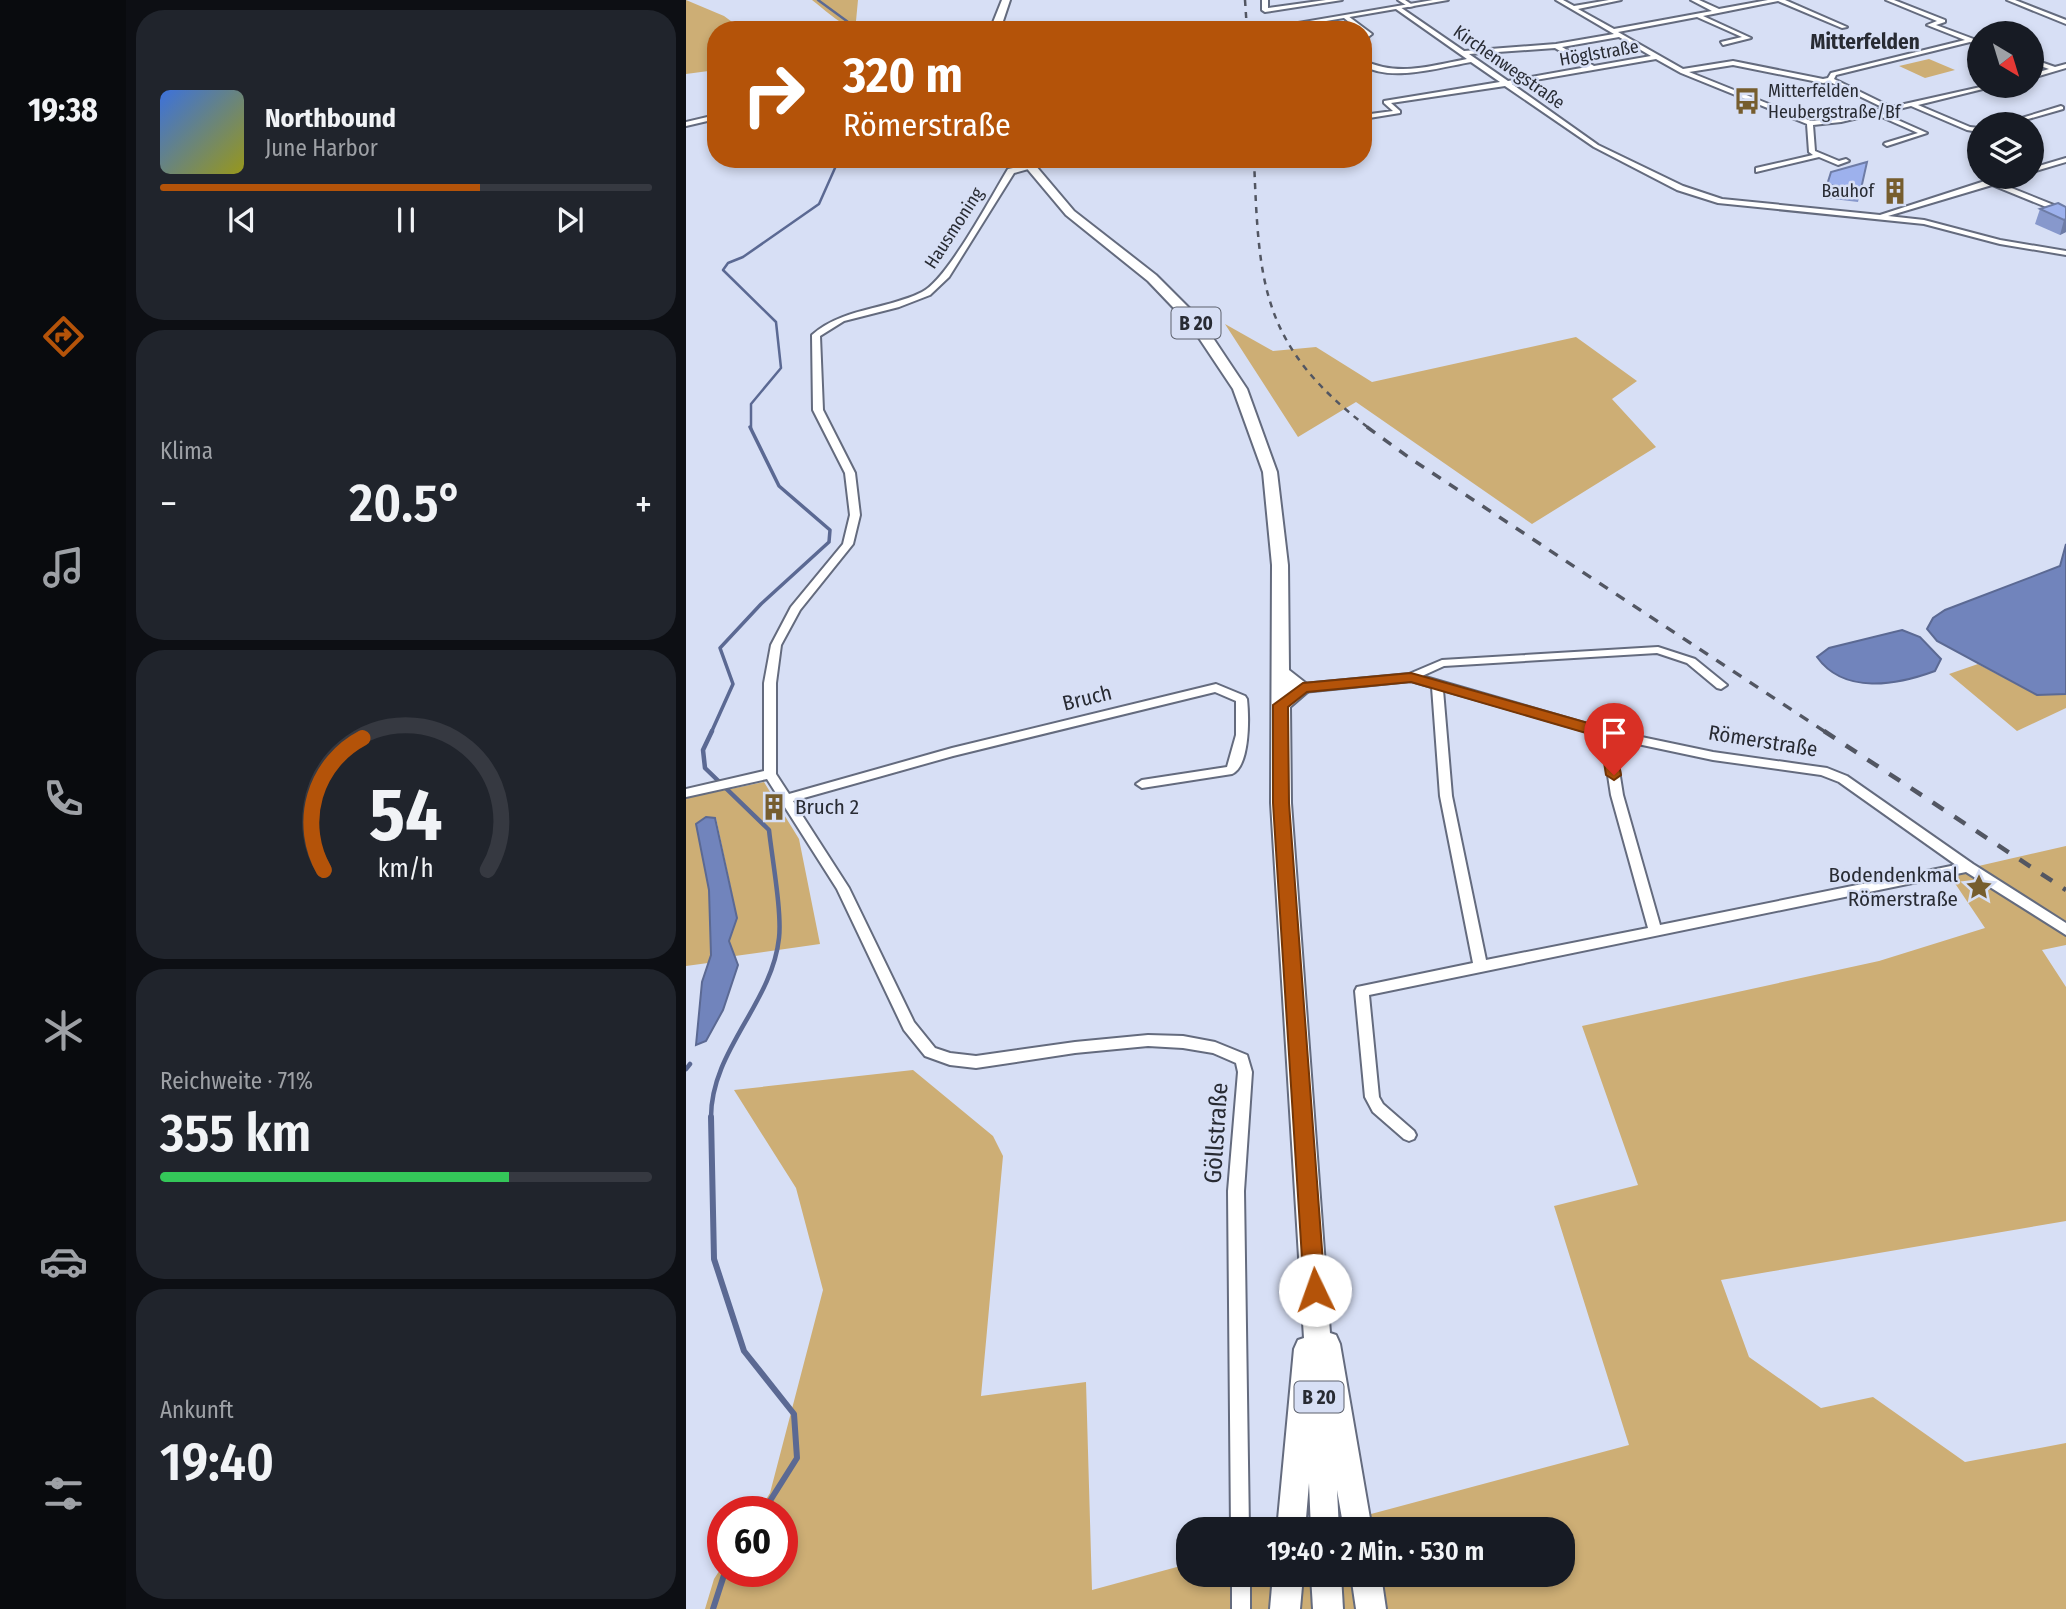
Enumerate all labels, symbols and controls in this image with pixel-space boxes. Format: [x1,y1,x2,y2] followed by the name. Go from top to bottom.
[1449,20,1569,114] street label: Kirchenwegstraße
[1967,21,2044,98] north arrow
[1967,21,2044,189] map controls
[1810,29,1920,55] district label: Mitterfelden
[1558,35,1641,71] street label: Höglstraße
[843,46,963,105] text: 320 m
[728,49,819,140] icon: right
[1768,80,1902,123] place label: Mitterfelden Heubergstraße/Bf
[1732,86,1762,116] bus stop icon: Mitterfelden Heubergstraße/Bf
[28,91,98,129] text: 19:38
[265,103,396,134] text: Northbound
[843,106,1011,144] text: Römerstraße
[1967,112,2044,189] button: layers
[265,134,378,162] text: June Harbor
[1880,176,1910,206] building icon: Bauhof
[1821,180,1875,202] place label: Bauhof
[920,183,989,273] street label: Hausmoning
[223,201,261,239] icon: previous
[387,201,425,239] icon: pause
[551,201,589,239] icon: next
[1172,308,1220,338] road number: B 20
[39,312,88,361] icon: directions
[160,437,213,465] text: Klima
[349,472,463,535] text: 20.5°
[160,481,177,527] text: −
[635,481,652,527] text: +
[39,543,88,592] icon: music
[1060,679,1114,717] street label: Bruch
[1584,703,1644,775] pin
[1595,714,1633,752] icon: arrive
[1707,720,1819,762] street label: Römerstraße
[369,773,443,860] text: 54
[39,774,88,823] icon: phone
[759,792,789,822] building icon: Bruch 2
[795,794,859,820] place label: Bruch 2
[378,854,434,884] text: km/h
[1829,862,1958,912] place label: Bodendenkmal Römerstraße
[1964,872,1994,902] place icon: Bodendenkmal Römerstraße
[39,1006,88,1055] icon: climate
[160,1067,313,1095] text: Reichweite · 71%
[1199,1082,1233,1184] street label: Göllstraße
[160,1102,311,1165] text: 355 km
[39,1237,88,1286] icon: car
[1278,1253,1352,1327] position arrow
[1294,1382,1344,1413] road number: B 20
[160,1396,234,1424] text: Ankunft
[160,1431,274,1494] text: 19:40
[39,1469,88,1518] icon: filters
[707,1496,798,1587] speed limit sign: 60
[1267,1536,1484,1567] text: 19:40 · 2 Min. · 530 m

